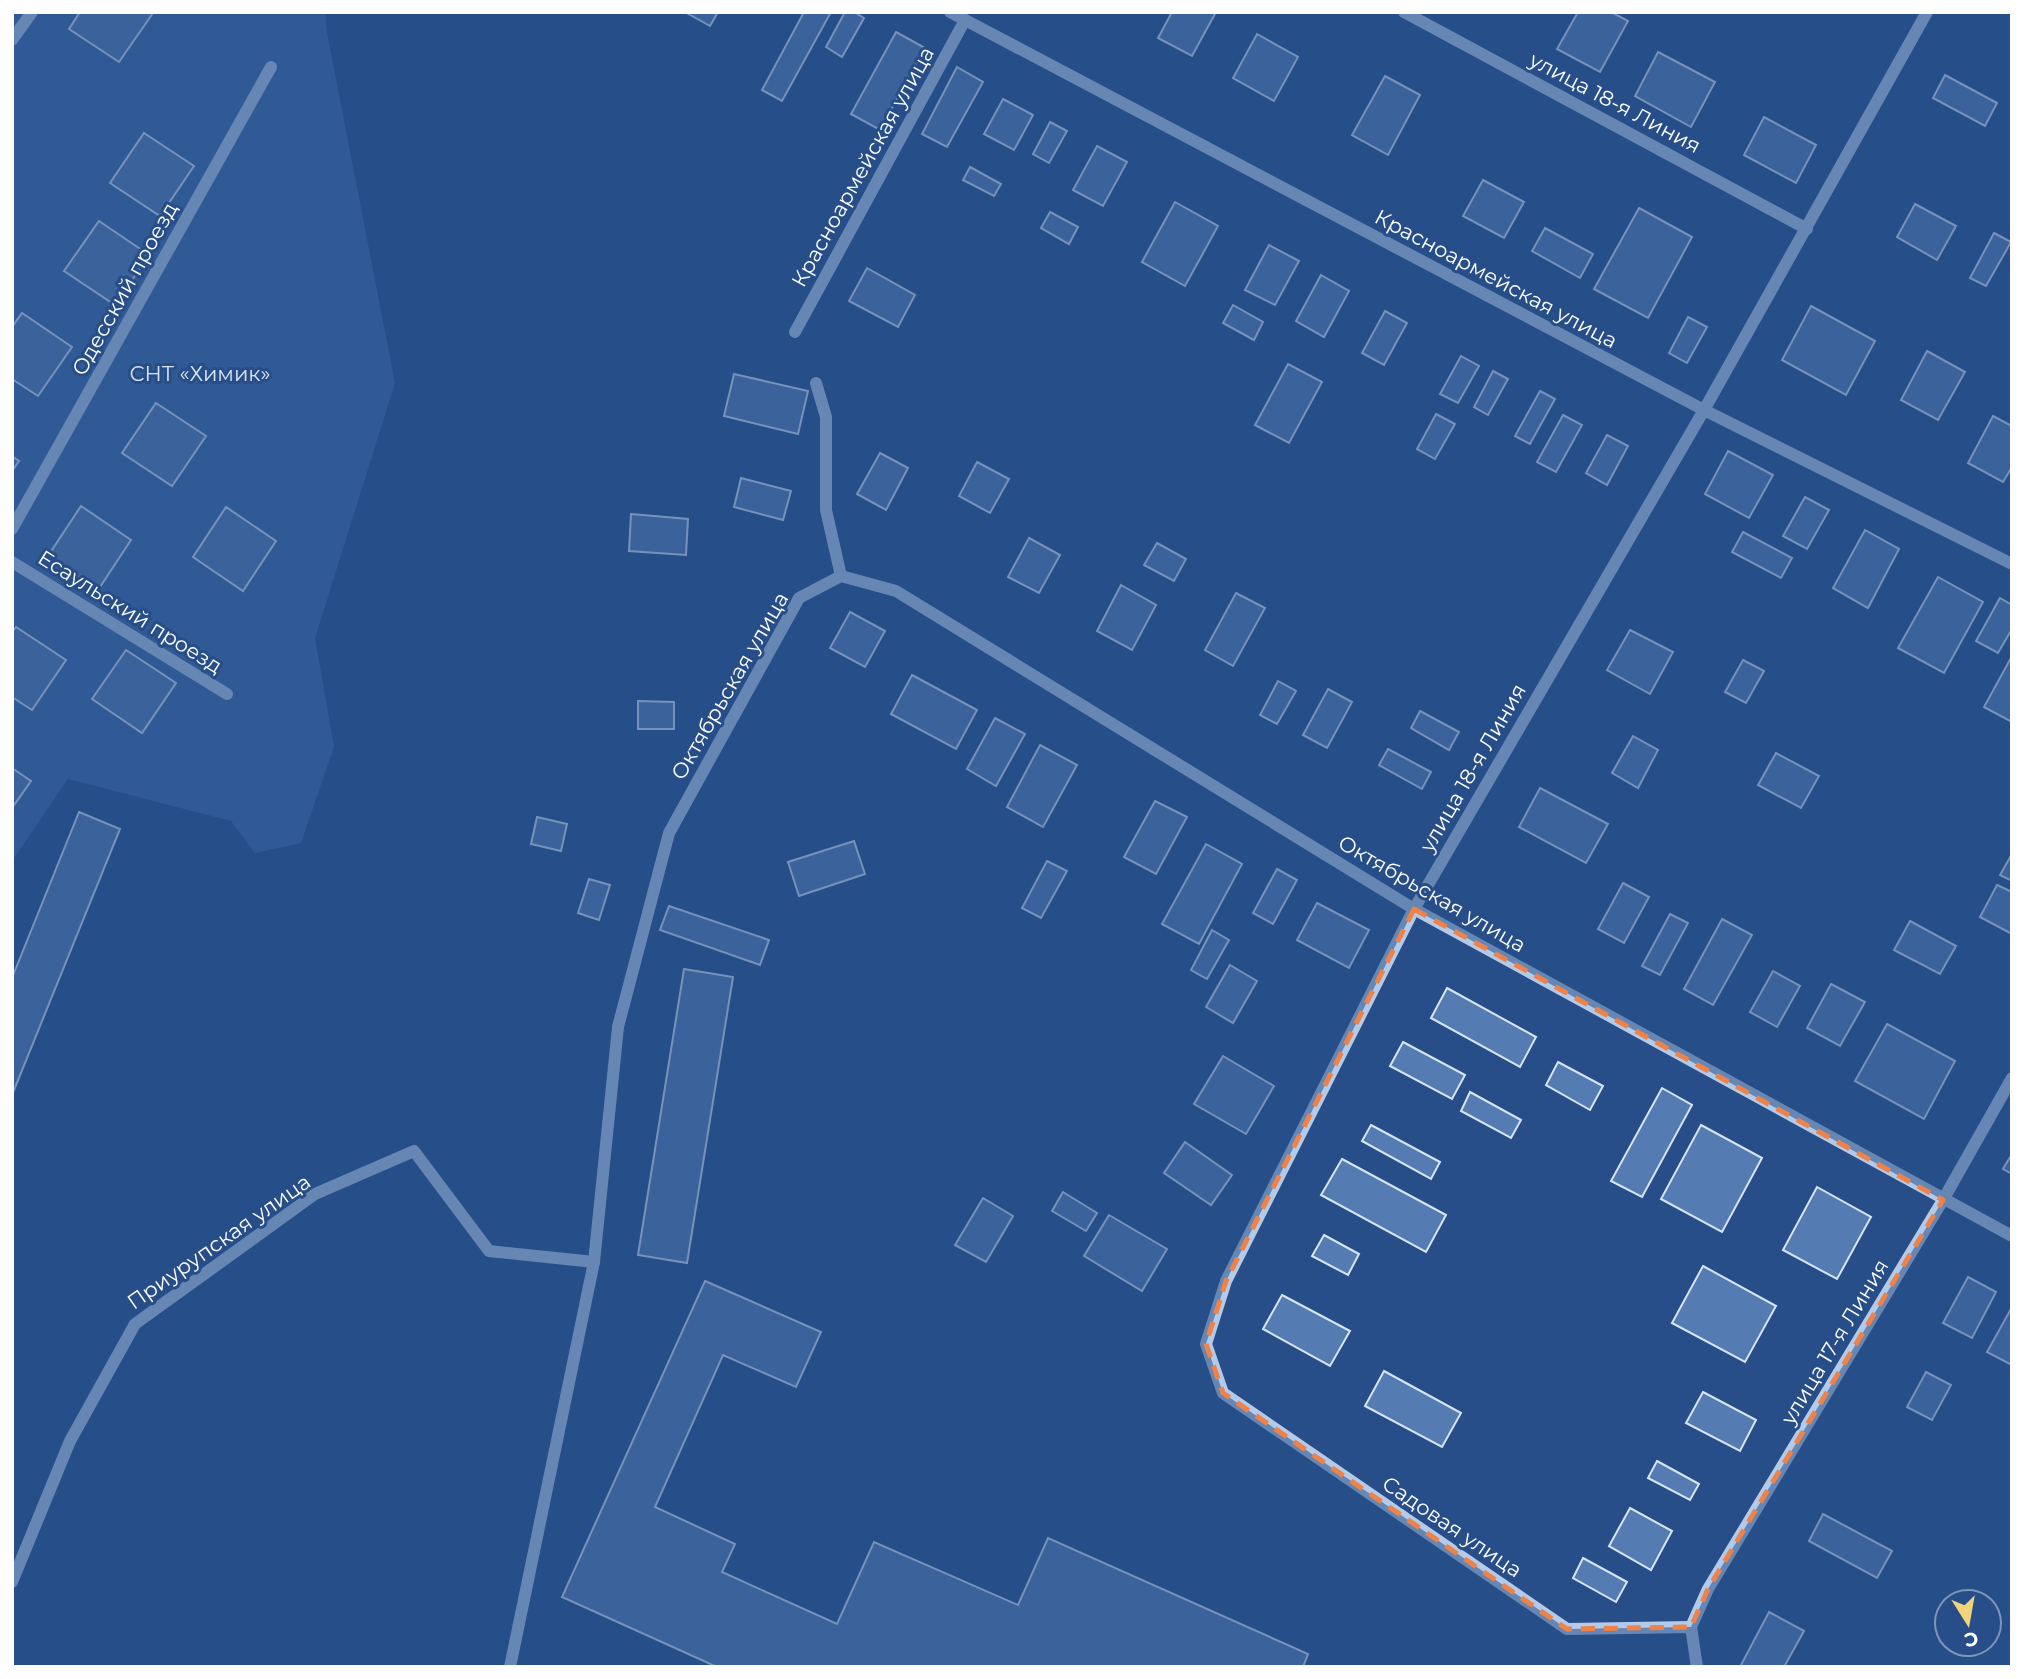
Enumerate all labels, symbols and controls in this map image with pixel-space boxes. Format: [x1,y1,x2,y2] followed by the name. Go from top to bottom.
[786,42,939,291] street label: Красноармейская улица
[1525,46,1705,158] street label: улица 18-я Линия
[67,198,183,380] street label: Одесский проезд
[1371,204,1622,353] street label: Красноармейская улица
[129,361,271,386] park label: СНТ «Химик»
[34,545,227,678] street label: Есаульский проезд
[666,588,793,784] street label: Октябрьская улица
[1414,679,1531,857] street label: улица 18-я Линия
[1334,830,1530,957] street label: Октябрьская улица
[122,1169,315,1314] street label: Приурупская улица
[1775,1255,1894,1430] street label: улица 17-я Линия
[1378,1471,1527,1583] street label: Садовая улица
[1933,1588,2003,1658] north arrow
[1962,1627,1980,1652] text: С

